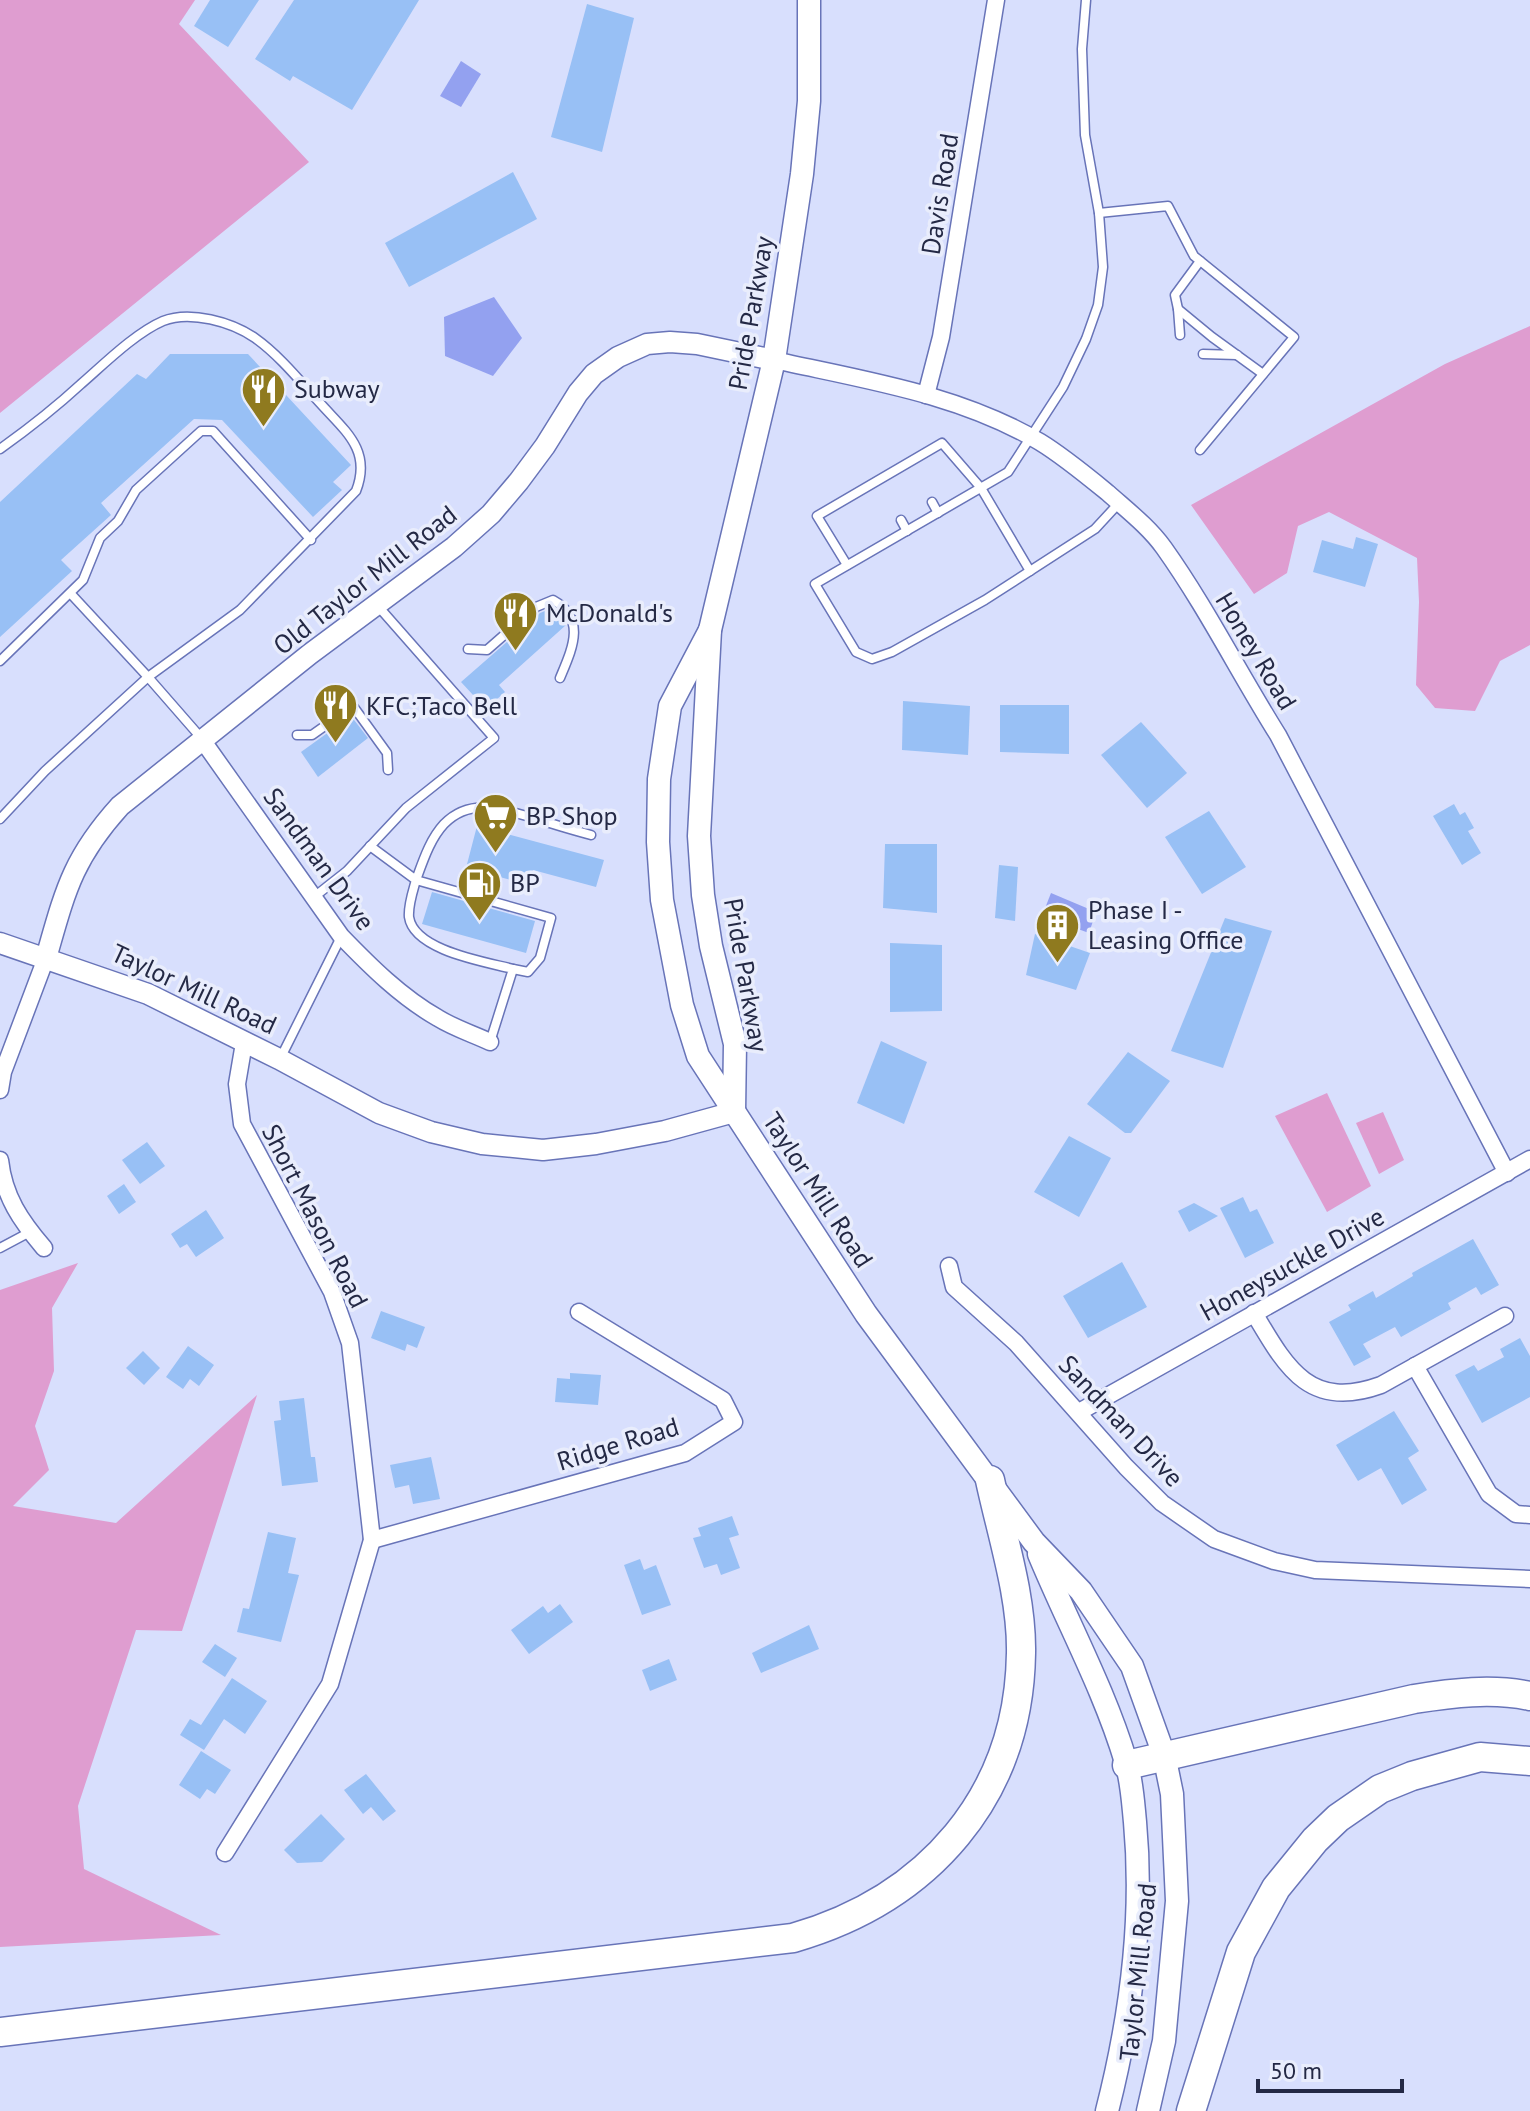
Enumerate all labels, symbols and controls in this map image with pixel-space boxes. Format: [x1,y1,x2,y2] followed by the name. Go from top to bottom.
[914,131,965,257] street label: Davis Road
[721,233,780,392] street label: Pride Parkway
[239,365,287,428] restaurant icon: Subway
[294,372,380,405] place label: Subway
[266,498,463,662] street label: Old Taylor Mill Road
[1208,586,1304,716] street label: Honey Road
[491,589,539,652] restaurant icon: McDonald's
[546,596,673,629] place label: McDonald's
[311,682,359,745] restaurant icon: KFC;Taco Bell
[366,689,517,722] place label: KFC;Taco Bell
[257,781,382,937] street label: Sandman Drive
[471,792,519,855] supermarket icon: BP Shop
[526,799,618,832] place label: BP Shop
[455,859,503,922] fuel station icon: BP
[510,866,540,899] place label: BP
[1088,893,1244,956] place label: Phase I - Leasing Office
[717,895,776,1054] street label: Pride Parkway
[1033,901,1081,964] building icon: Phase I - Leasing Office
[106,936,282,1041] street label: Taylor Mill Road
[756,1106,881,1274] street label: Taylor Mill Road
[255,1118,376,1313] street label: Short Mason Road
[1194,1199,1390,1328] street label: Honeysuckle Drive
[1052,1348,1191,1493] street label: Sandman Drive
[553,1409,683,1478] street label: Ridge Road
[1112,1881,1163,2063] street label: Taylor Mill Road
[1258,2043,1402,2093] scale bar
[1270,2055,1322,2086] text: 50 m

